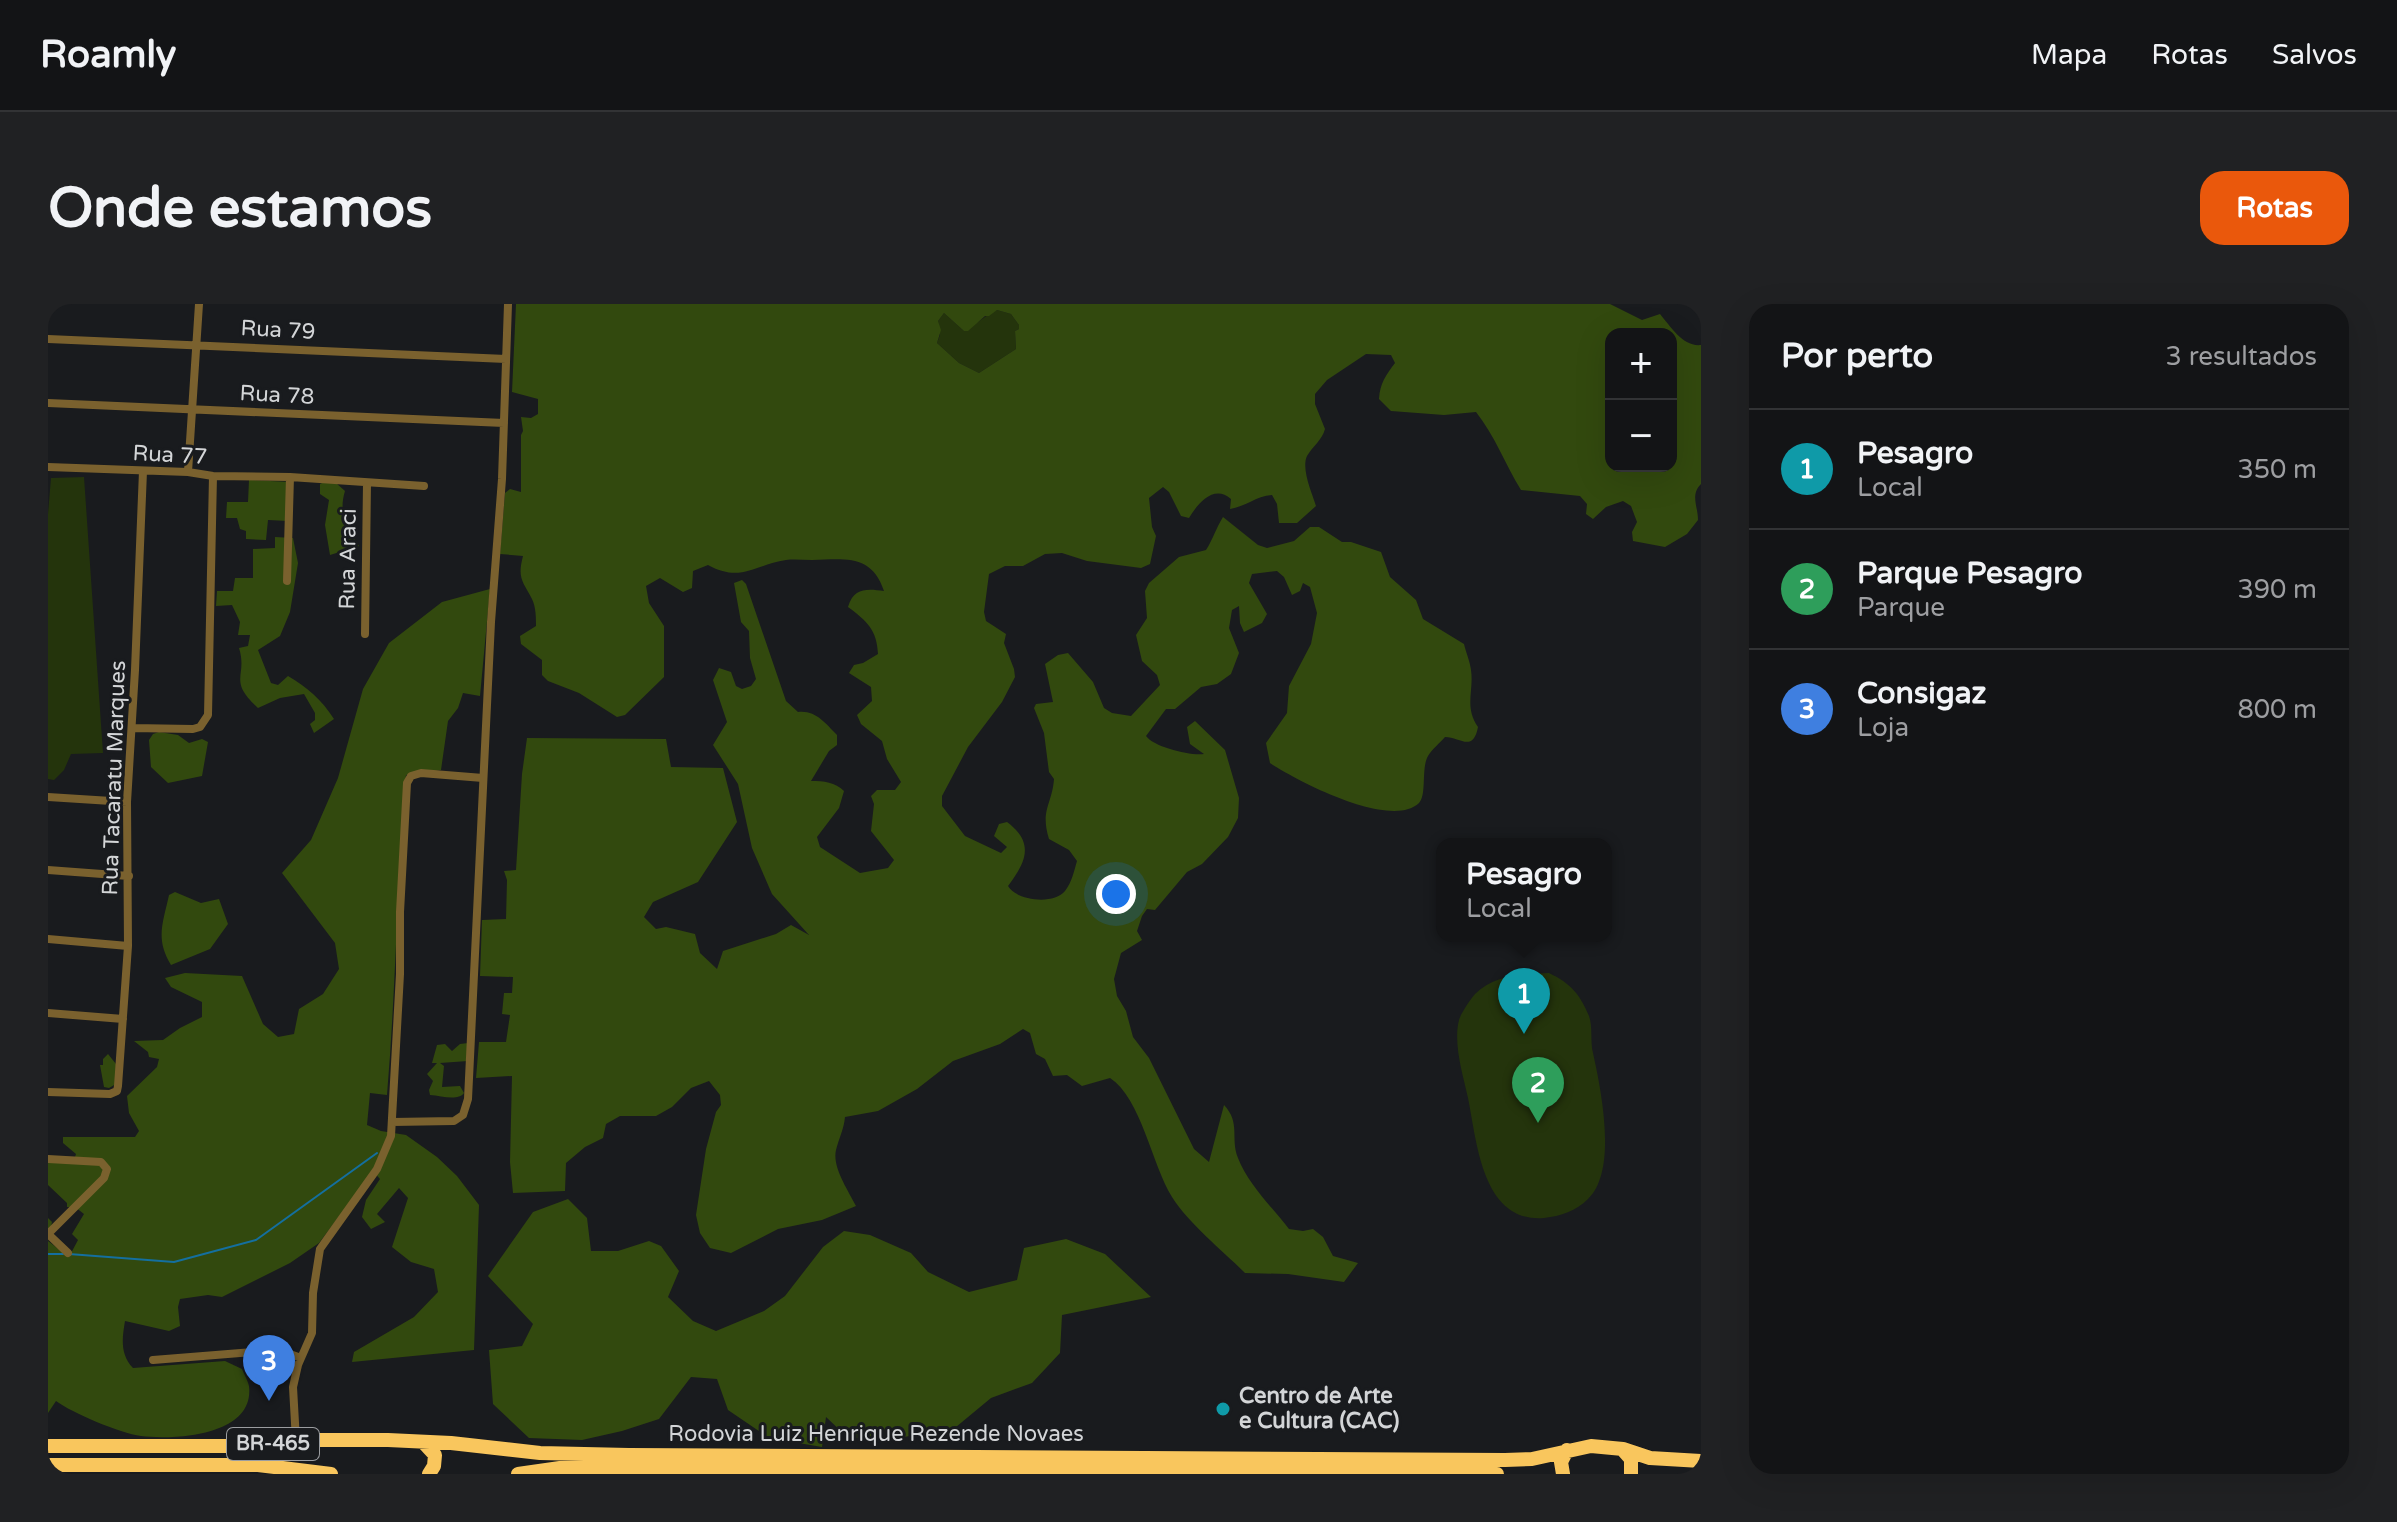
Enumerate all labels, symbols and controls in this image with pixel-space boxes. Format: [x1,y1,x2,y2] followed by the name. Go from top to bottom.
[40,32,176,78] text: Roamly
[2031,38,2107,72] text: Mapa
[2151,38,2228,72] text: Rotas
[2272,38,2357,72] text: Salvos
[2200,171,2349,245] button: Rotas
[48,175,432,242] text: Onde estamos
[240,315,316,345] street label: Rua 79
[1605,328,1677,472] map controls
[1605,328,1677,400] button: +
[1781,336,1933,377] text: Por perto
[2166,341,2317,372] text: 3 resultados
[239,380,315,410] street label: Rua 78
[1605,400,1677,472] button: −
[1857,435,1973,472] text: Pesagro
[132,440,208,470] street label: Rua 77
[1799,454,1815,485] text: 1
[2237,454,2317,485] text: 350 m
[1857,472,1923,503] text: Local
[334,508,362,610] street label: Rua Araci
[1857,555,2082,592] text: Parque Pesagro
[1799,574,1815,605] text: 2
[2237,574,2317,605] text: 390 m
[1857,592,1945,623] text: Parque
[97,660,131,896] street label: Rua Tacaratu Marques
[1857,675,1986,712] text: Consigaz
[1799,694,1815,725] text: 3
[2237,694,2317,725] text: 800 m
[1857,712,1909,743] text: Loja
[1436,838,1612,942] popup
[1466,856,1582,893] text: Pesagro
[1096,874,1136,914] your location
[1466,893,1532,924] text: Local
[1498,968,1550,1034] pin: 1
[1512,1057,1564,1123] pin: 2
[243,1335,295,1401] pin: 3
[1239,1383,1399,1434] place label: Centro de Arte e Cultura (CAC)
[1214,1400,1232,1418] marker: Centro de Arte e Cultura (CAC)
[668,1421,1084,1447] street label: Rodovia Luiz Henrique Rezende Novaes
[227,1428,319,1460] road number: BR-465

